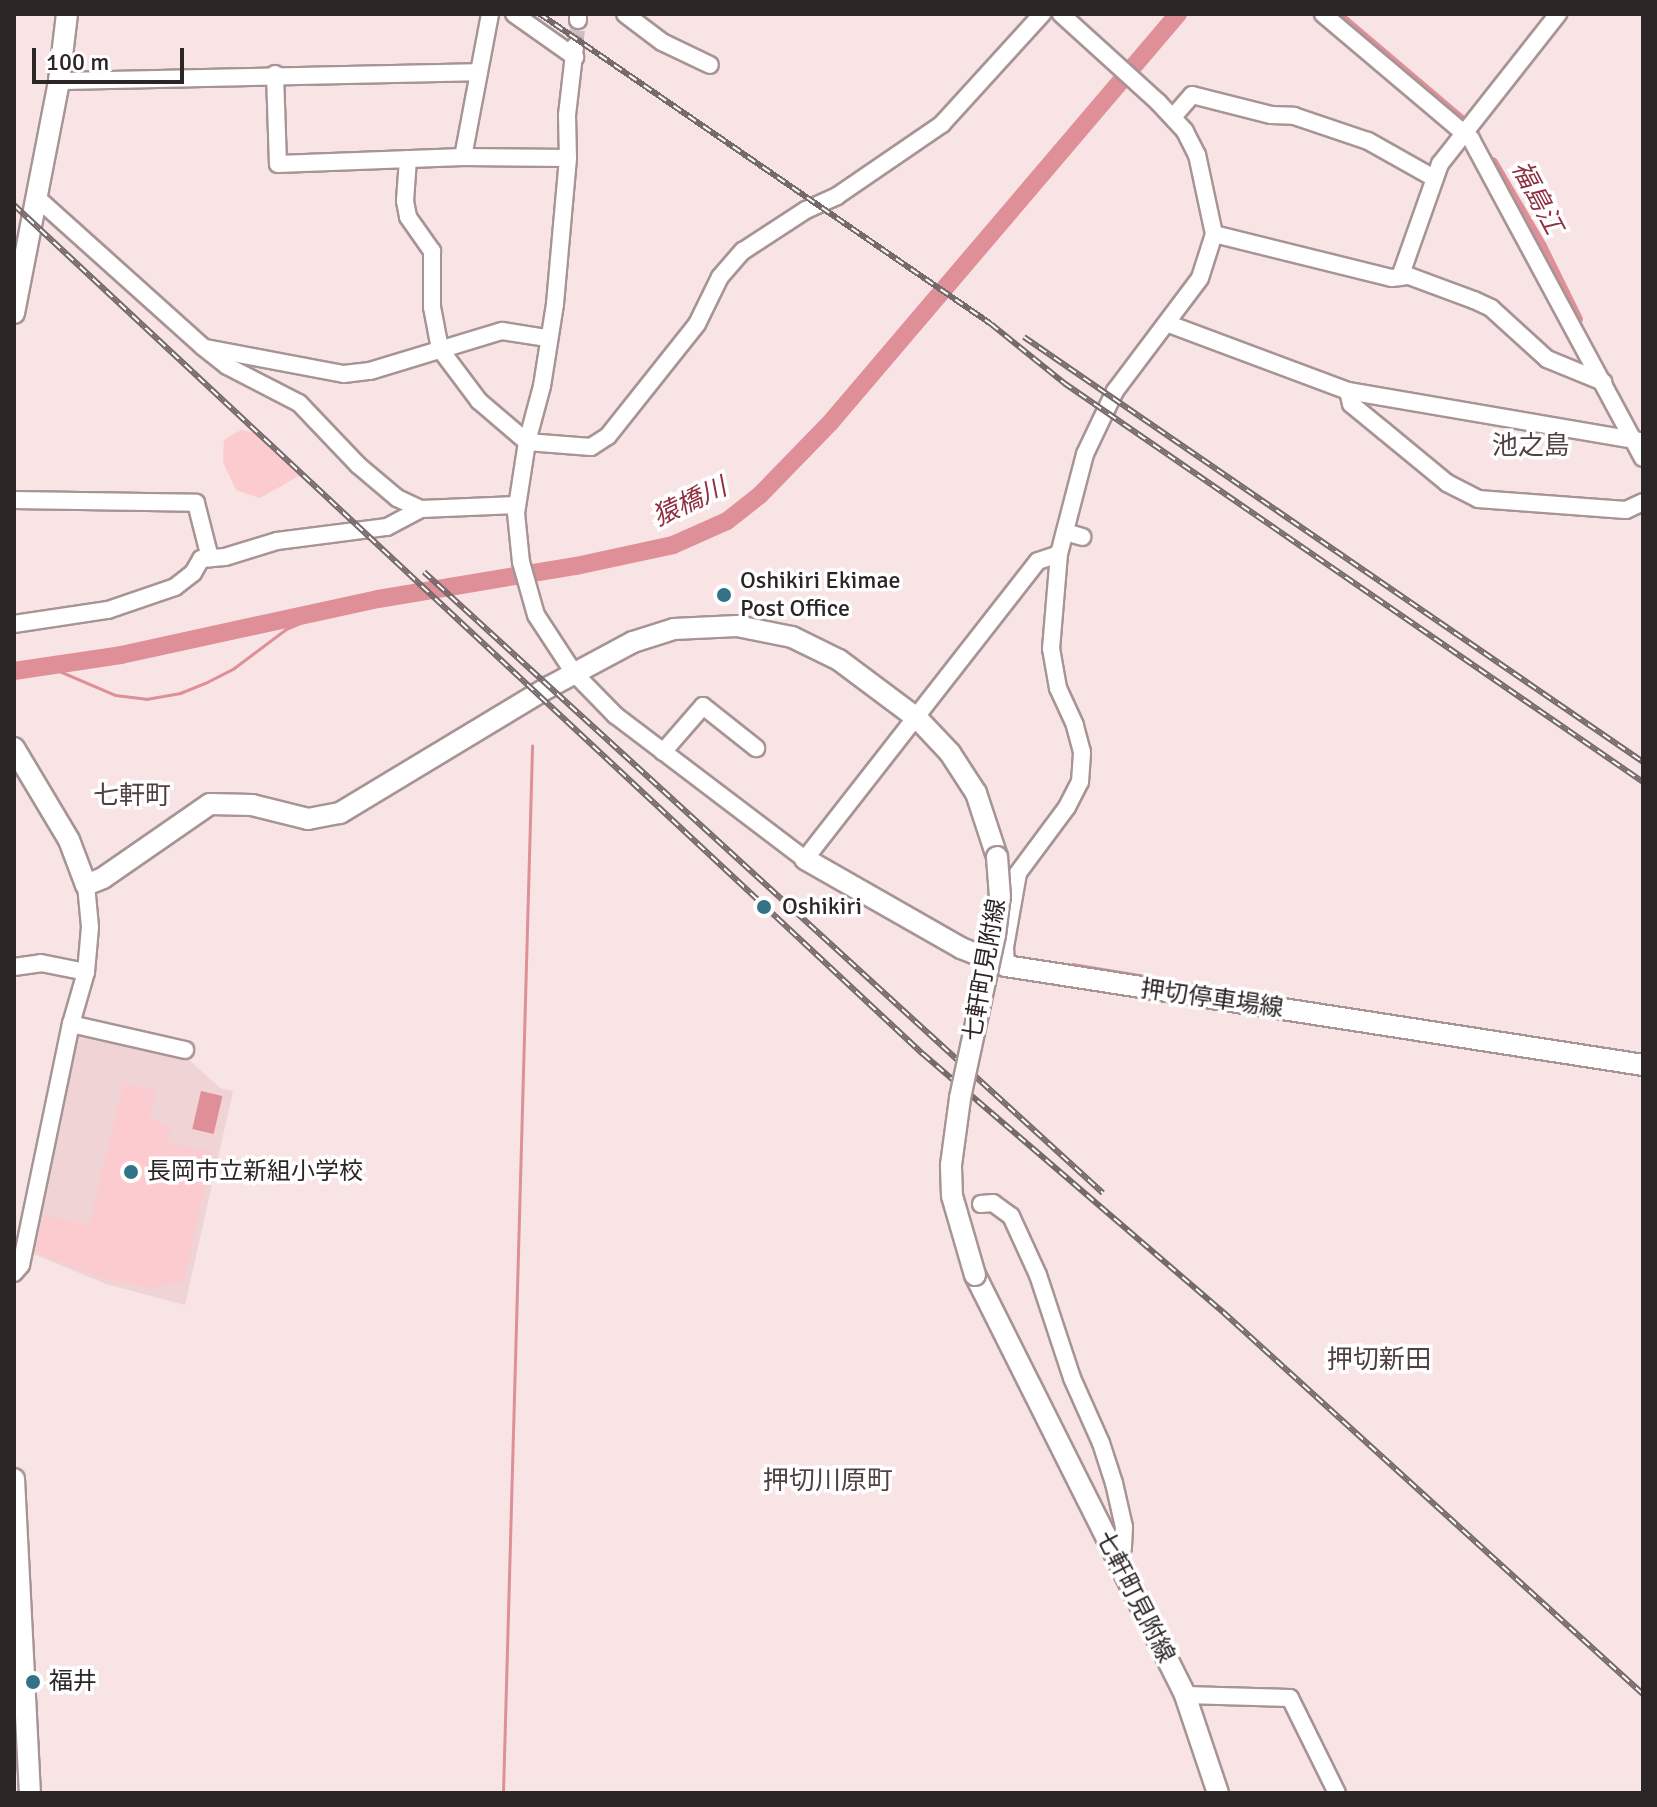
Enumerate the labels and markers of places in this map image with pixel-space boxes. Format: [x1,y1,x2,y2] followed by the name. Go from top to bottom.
[740,567,900,623] place label: Oshikiri Ekimae Post Office
[715,586,733,604] marker: Oshikiri Ekimae Post Office
[782,893,862,921] place label: Oshikiri
[753,896,775,918] marker: Oshikiri
[147,1158,363,1186] place label: 長岡市立新組小学校
[122,1163,140,1181] marker: 長岡市立新組小学校
[49,1668,97,1696] place label: 福井
[24,1673,42,1691] marker: 福井

